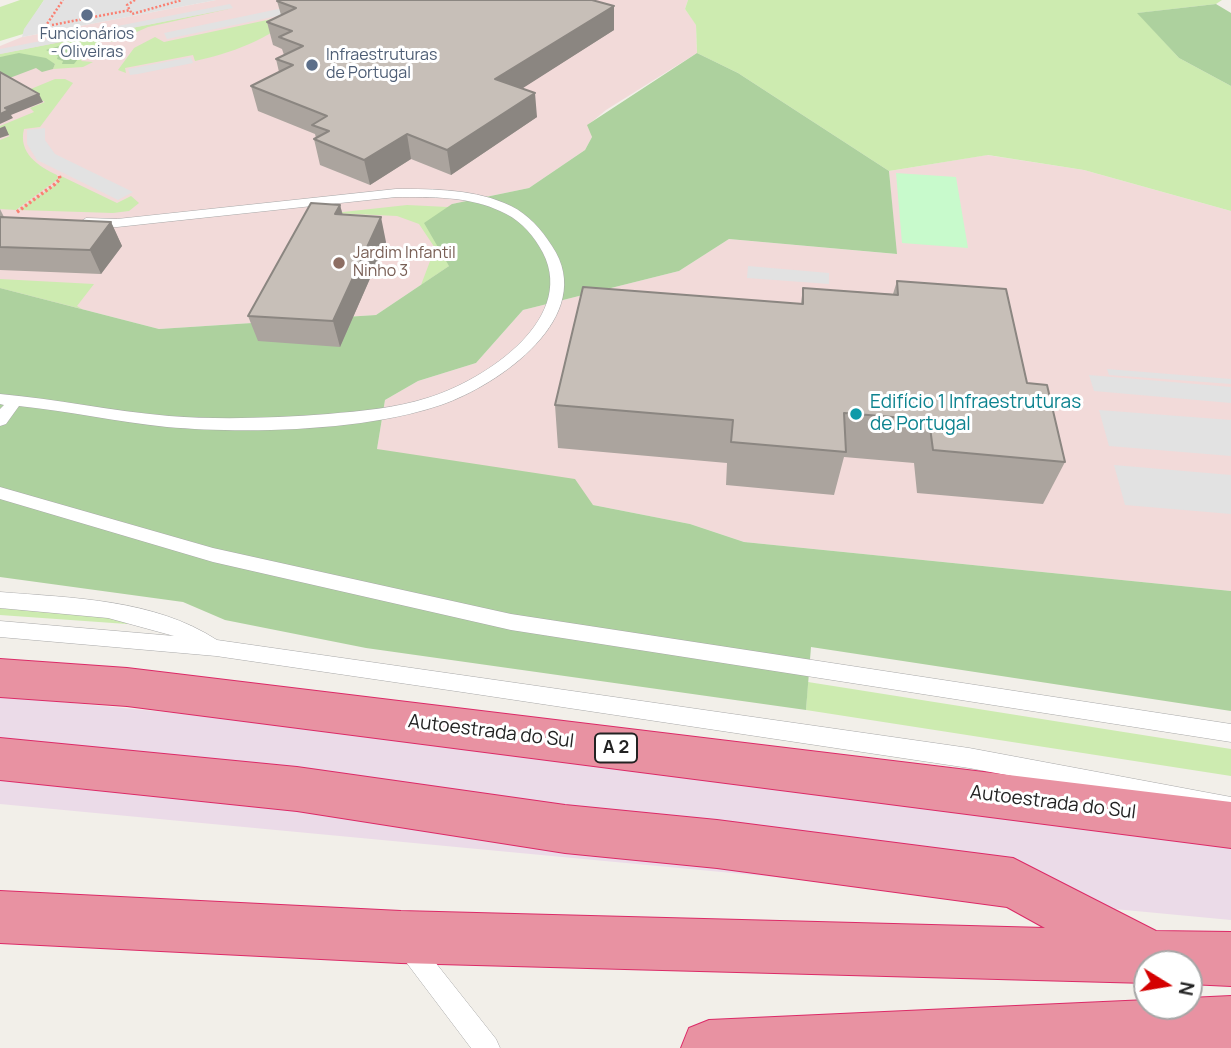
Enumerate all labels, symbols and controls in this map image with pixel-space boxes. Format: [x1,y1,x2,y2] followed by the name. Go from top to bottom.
[79,7,95,23] marker: Funcionários - Oliveiras
[40,25,134,63] place label: Funcionários - Oliveiras
[326,46,437,84] place label: Infraestruturas de Portugal
[304,57,320,73] marker: Infraestruturas de Portugal
[353,244,456,282] place label: Jardim Infantil Ninho 3
[331,255,347,271] marker: Jardim Infantil Ninho 3
[870,392,1081,436] place label: Edifício 1 Infraestruturas de Portugal
[848,406,864,422] marker: Edifício 1 Infraestruturas de Portugal
[407,711,575,753] street label: Autoestrada do Sul
[595,734,637,762] road number: A 2
[969,782,1137,824] street label: Autoestrada do Sul
[1133,950,1203,1020] north arrow
[1173,979,1201,998] text: N

